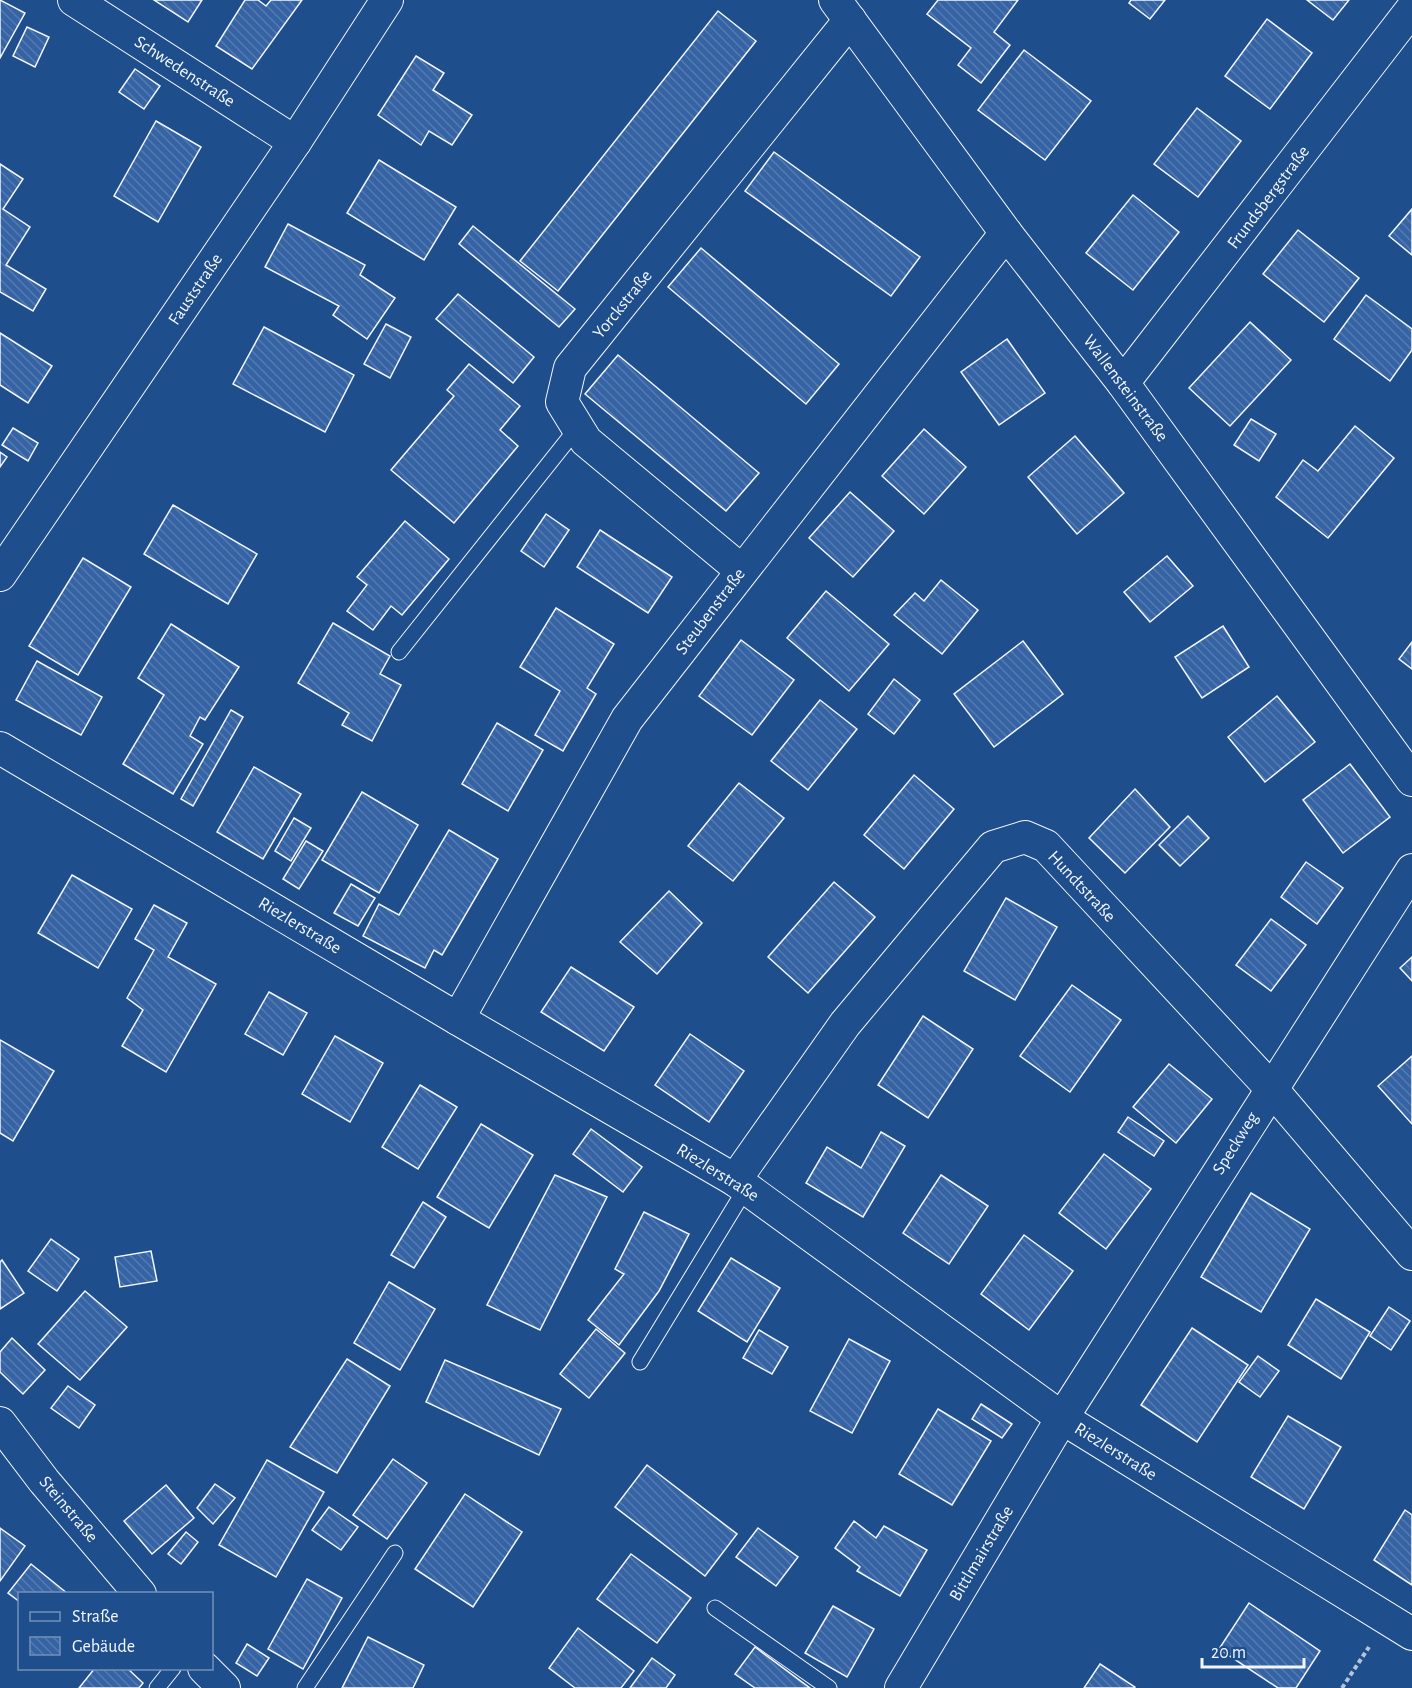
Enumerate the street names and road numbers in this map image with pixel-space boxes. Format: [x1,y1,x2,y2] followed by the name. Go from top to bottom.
[131,33,238,111] street label: Schwedenstraße
[1224,143,1313,253] street label: Frundsbergstraße
[165,251,226,329] street label: Fauststraße
[590,267,656,342] street label: Yorckstraße
[1079,332,1171,445] street label: Wallensteinstraße
[673,565,749,658] street label: Steubenstraße
[1044,848,1119,926] street label: Hundtstraße
[255,894,344,958] street label: Riezlerstraße
[1210,1109,1262,1178] street label: Speckweg
[673,1141,762,1205] street label: Riezlerstraße
[1071,1420,1160,1484] street label: Riezlerstraße
[35,1473,101,1546] street label: Steinstraße
[946,1503,1017,1604] street label: Bittlmairstraße

